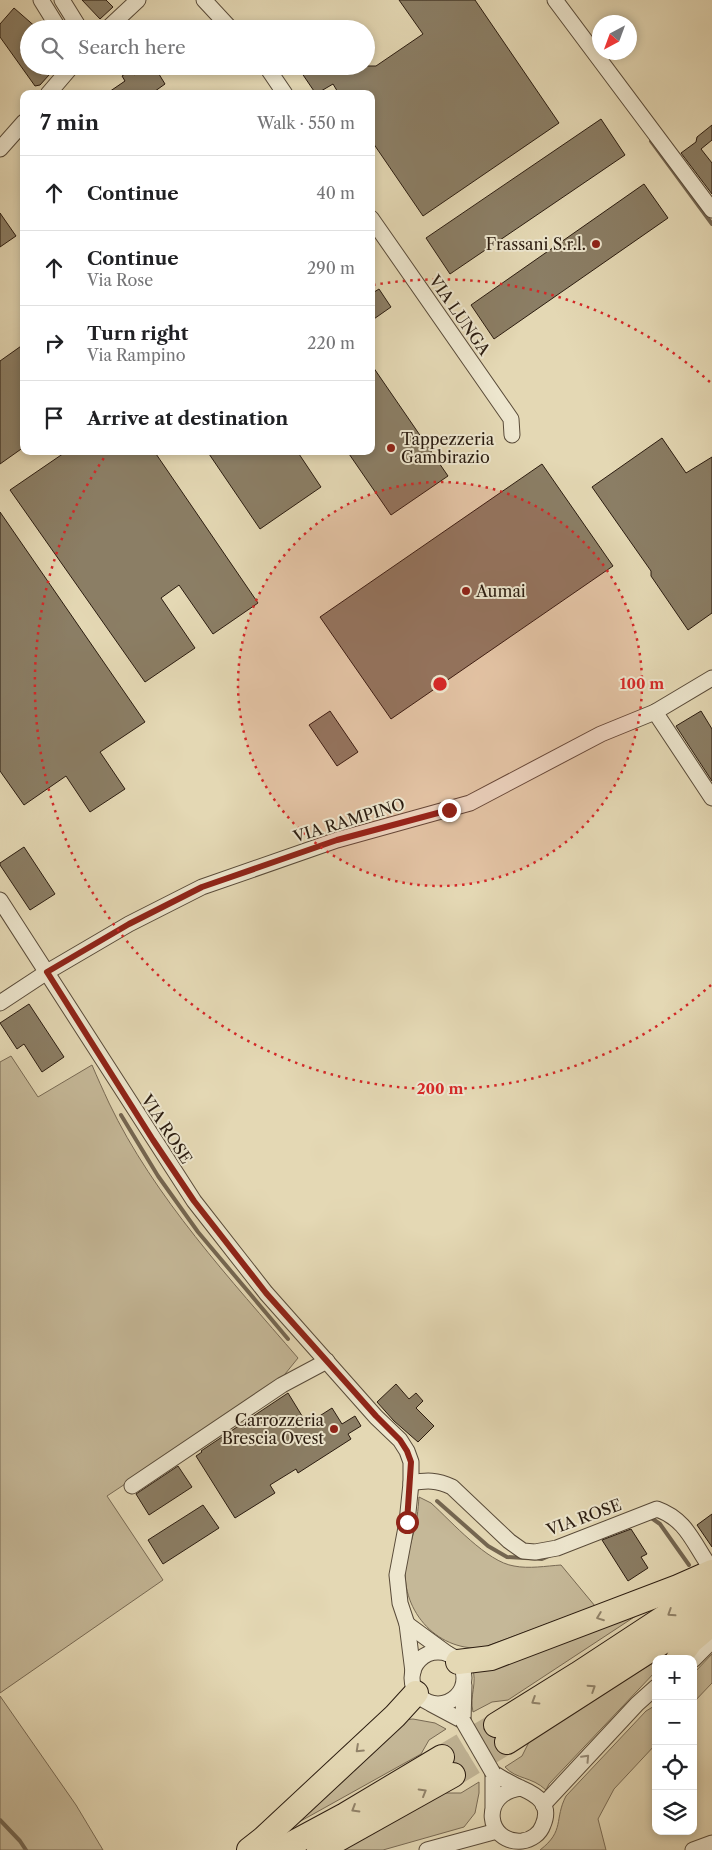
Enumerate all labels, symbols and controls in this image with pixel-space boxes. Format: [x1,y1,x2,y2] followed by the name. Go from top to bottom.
[592,15,637,60] north arrow
[20,20,375,75] search box
[38,34,66,62] icon: search
[78,36,186,59] text: Search here
[40,110,99,135] text: 7 min
[257,113,355,133] text: Walk · 550 m
[40,179,68,207] icon: ahead
[87,182,179,205] text: Continue
[316,183,355,203] text: 40 m
[486,234,586,254] place label: Frassani S.r.l.
[590,238,602,250] marker: Frassani S.r.l.
[87,247,179,270] text: Continue
[40,254,68,282] icon: ahead
[307,258,355,278] text: 290 m
[87,270,153,290] text: Via Rose
[424,270,496,360] street label: VIA LUNGA
[87,322,188,345] text: Turn right
[40,329,68,357] icon: right
[307,333,355,353] text: 220 m
[87,345,186,365] text: Via Rampino
[40,404,68,432] icon: arrive
[87,407,288,430] text: Arrive at destination
[401,429,495,467] place label: Tappezzeria Gambirazio
[385,442,397,454] marker: Tappezzeria Gambirazio
[475,581,526,601] place label: Aumai
[460,585,472,597] marker: Aumai
[620,674,664,693] text: 100 m
[431,675,449,693] centre of rings
[290,794,407,847] street label: VIA RAMPINO
[438,799,461,822] route end
[417,1079,463,1098] text: 200 m
[137,1090,197,1167] street label: VIA ROSE
[222,1410,325,1448] place label: Carrozzeria Brescia Ovest
[328,1423,340,1435] marker: Carrozzeria Brescia Ovest
[543,1494,624,1540] street label: VIA ROSE
[396,1511,419,1534] route start
[668,1607,677,1616] one-way arrow
[596,1611,605,1621] one-way arrow
[652,1655,697,1835] map controls
[652,1655,697,1700] button: +
[587,1684,596,1694] one-way arrow
[531,1695,540,1704] one-way arrow
[652,1700,697,1745] button: −
[356,1743,365,1752] one-way arrow
[652,1745,697,1790] button: locate
[580,1754,589,1763] one-way arrow
[417,1788,426,1798] one-way arrow
[652,1790,697,1835] button: layers
[352,1803,361,1813] one-way arrow

